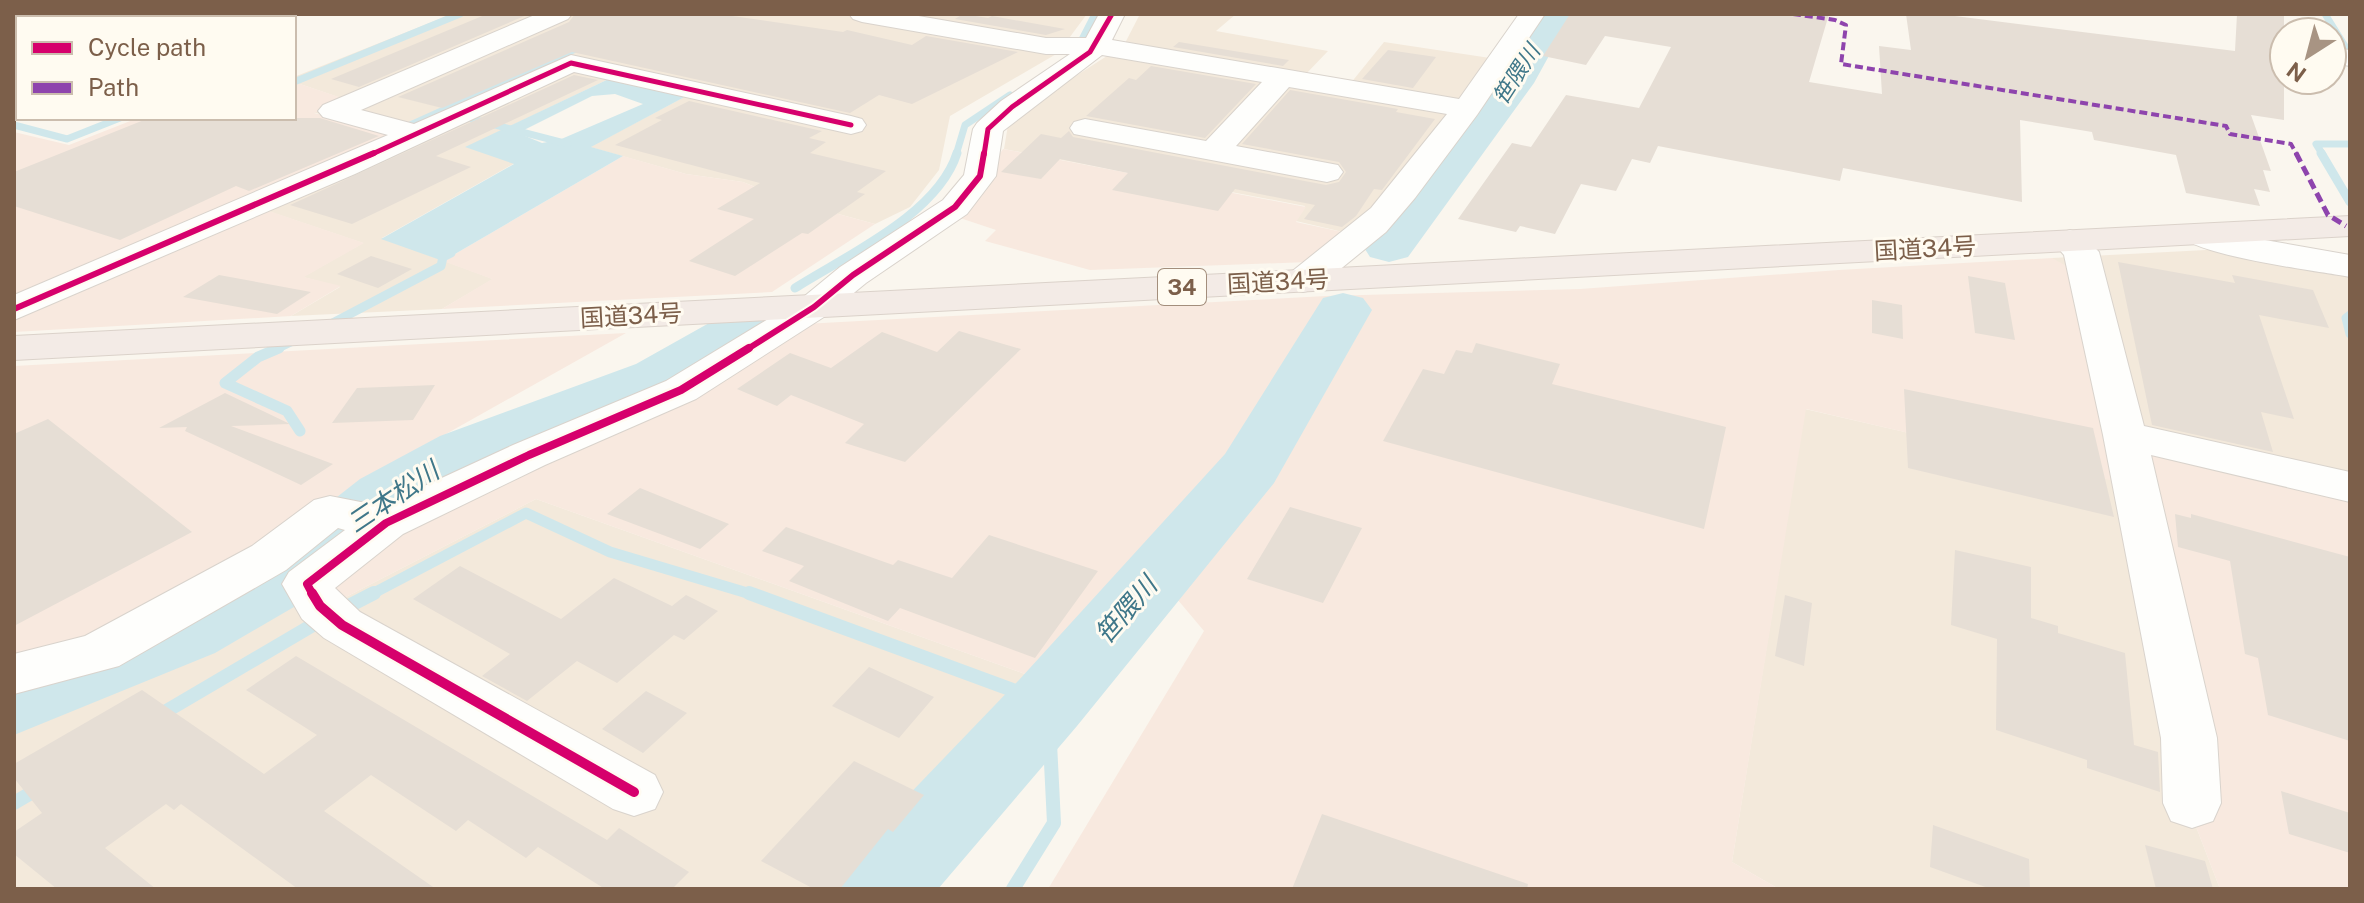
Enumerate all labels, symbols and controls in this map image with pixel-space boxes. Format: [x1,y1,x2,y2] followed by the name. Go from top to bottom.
[16,16,296,120] legend
[2268,16,2348,96] north arrow
[88,33,206,61] text: Cycle path
[1487,38,1546,109] water label: 笹隈川
[2282,57,2311,88] text: N
[88,73,139,101] text: Path
[1873,231,1977,265] street label: 国道34号
[1226,264,1330,298] street label: 国道34号
[1158,269,1206,305] road number: 34
[579,298,683,332] street label: 国道34号
[341,453,447,539] water label: 三本松川
[1088,568,1165,649] water label: 笹隈川

